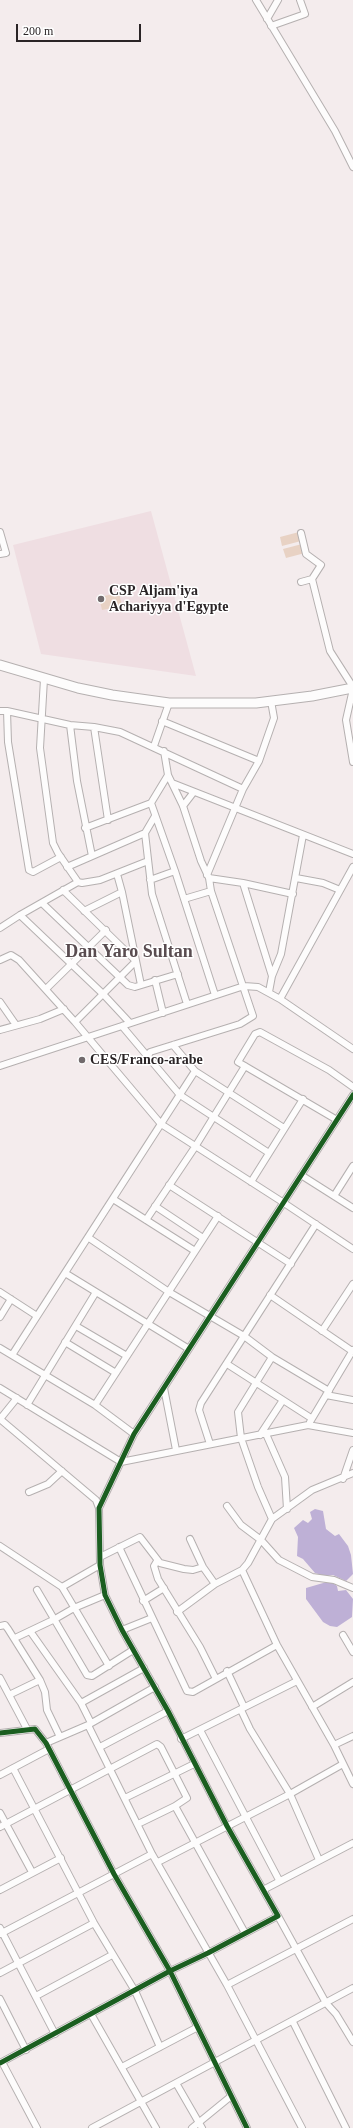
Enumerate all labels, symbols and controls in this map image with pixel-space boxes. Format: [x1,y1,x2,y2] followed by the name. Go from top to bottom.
[18,16,143,42] scale bar
[23,24,53,38] text: 200 m
[109,583,228,616] place label: CSP Aljam'iya Achariyya d'Egypte
[96,594,106,604] marker: CSP Aljam'iya Achariyya d'Egypte
[65,941,193,963] district label: Dan Yaro Sultan
[90,1052,203,1068] place label: CES/Franco-arabe
[77,1055,87,1065] marker: CES/Franco-arabe

